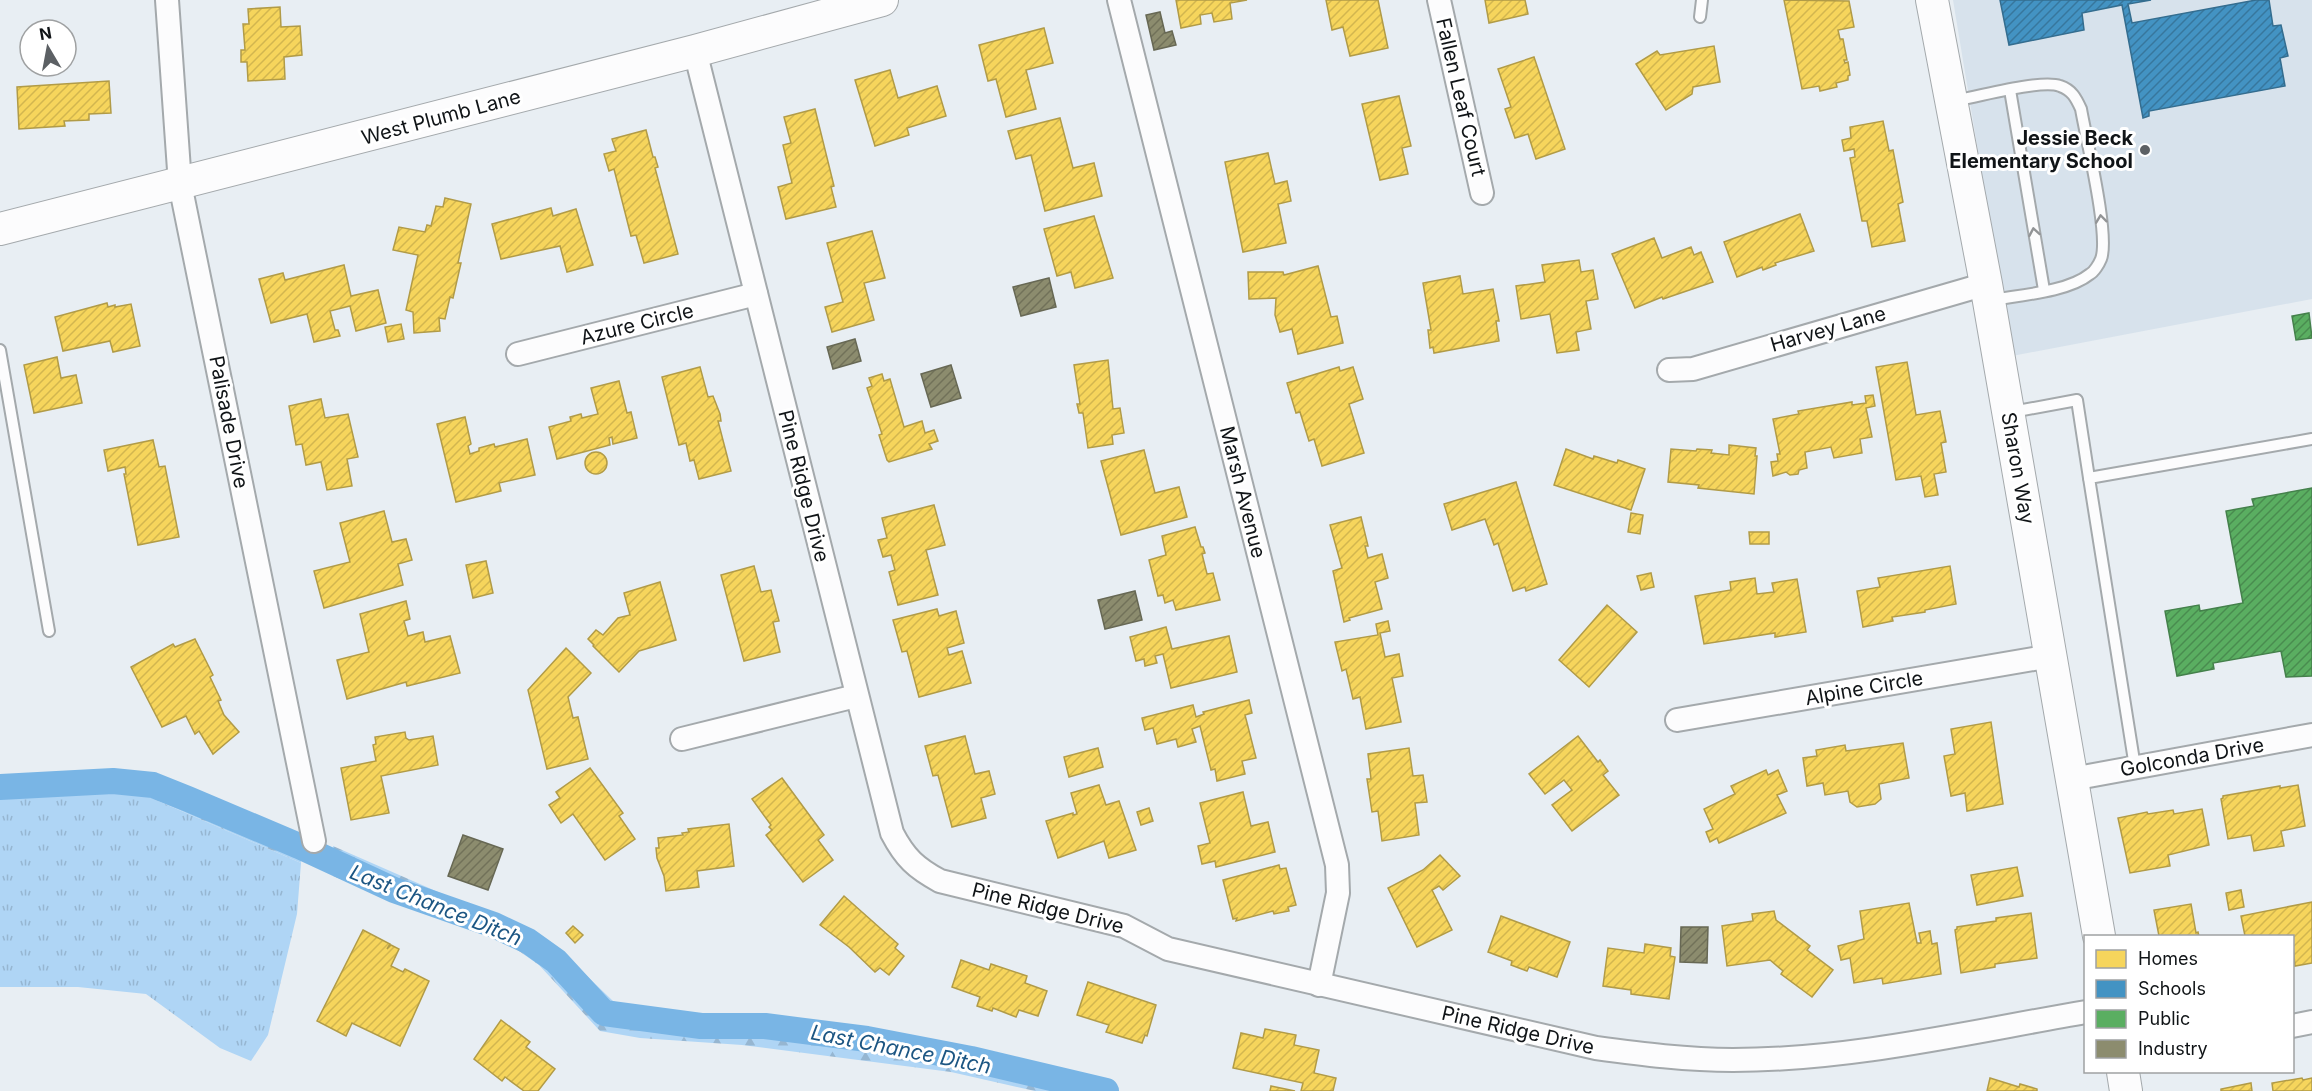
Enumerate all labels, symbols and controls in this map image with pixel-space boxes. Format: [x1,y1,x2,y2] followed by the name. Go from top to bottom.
[1431,16,1491,179] street label: Fallen Leaf Court
[18,18,78,78] north arrow
[38,22,53,44] text: N
[359,84,523,150] street label: West Plumb Lane
[1949,126,2133,173] place label: Jessie Beck Elementary School
[2138,143,2152,157] marker: Jessie Beck Elementary School
[2095,214,2107,223] one-way arrow
[2029,228,2041,237] one-way arrow
[578,298,696,350] street label: Azure Circle
[1768,301,1888,357] street label: Harvey Lane
[204,354,254,490] street label: Palisade Drive
[774,407,834,565] street label: Pine Ridge Drive
[1996,410,2040,526] street label: Sharon Way
[1215,424,1271,560] street label: Marsh Avenue
[1803,666,1925,710] street label: Alpine Circle
[2118,733,2266,781] street label: Golconda Drive
[346,859,526,951] water label: Last Chance Ditch
[969,878,1127,938] street label: Pine Ridge Drive
[2084,935,2294,1073] legend
[2138,948,2198,969] text: Homes
[2138,978,2206,999] text: Schools
[1439,1001,1597,1059] street label: Pine Ridge Drive
[2138,1008,2190,1029] text: Public
[809,1019,993,1079] water label: Last Chance Ditch
[2138,1038,2208,1059] text: Industry

